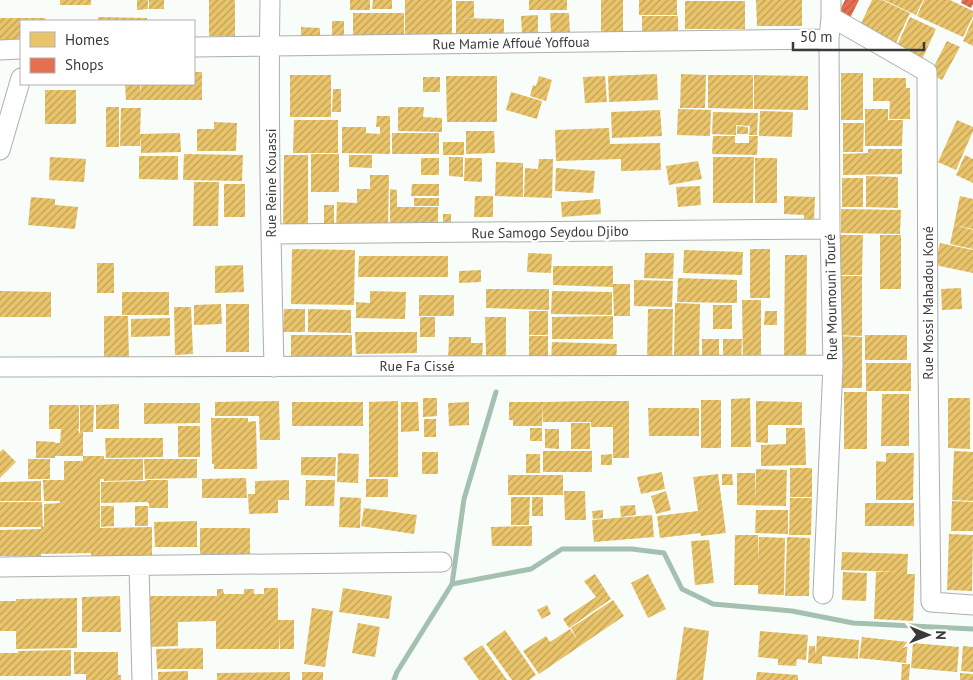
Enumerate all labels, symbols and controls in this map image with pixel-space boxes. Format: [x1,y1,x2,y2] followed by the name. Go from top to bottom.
[20,20,195,85] legend
[793,20,924,52] scale bar
[800,27,833,46] text: 50 m
[65,30,109,49] text: Homes
[432,33,590,53] street label: Rue Mamie Affoué Yoffoua
[65,55,104,74] text: Shops
[262,128,280,238] street label: Rue Reine Kouassi
[471,222,629,242] street label: Rue Samogo Seydou Djibo
[919,226,937,380] street label: Rue Mossi Mahadou Koné
[821,233,841,361] street label: Rue Moumouni Touré
[379,357,455,375] street label: Rue Fa Cissé
[903,610,953,660] north arrow
[932,630,950,640] text: N

